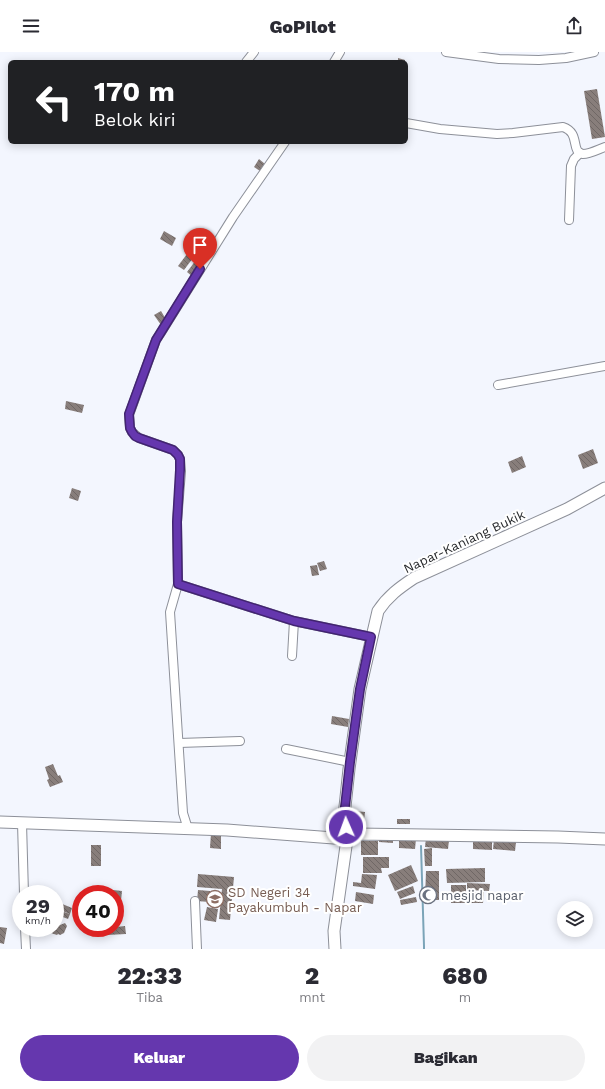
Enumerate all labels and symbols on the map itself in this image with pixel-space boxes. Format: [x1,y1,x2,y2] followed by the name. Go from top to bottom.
[183,228,217,269] pin
[401,507,528,576] street label: Napar-Kaniang Bukik
[325,806,367,848] position arrow
[72,885,124,937] speed limit sign: 40
[228,885,362,915] place label: SD Negeri 34 Payakumbuh - Napar
[418,885,438,905] mosque icon: mesjid napar
[441,888,523,903] place label: mesjid napar
[205,889,225,909] school or university icon: SD Negeri 34 Payakumbuh - Napar

